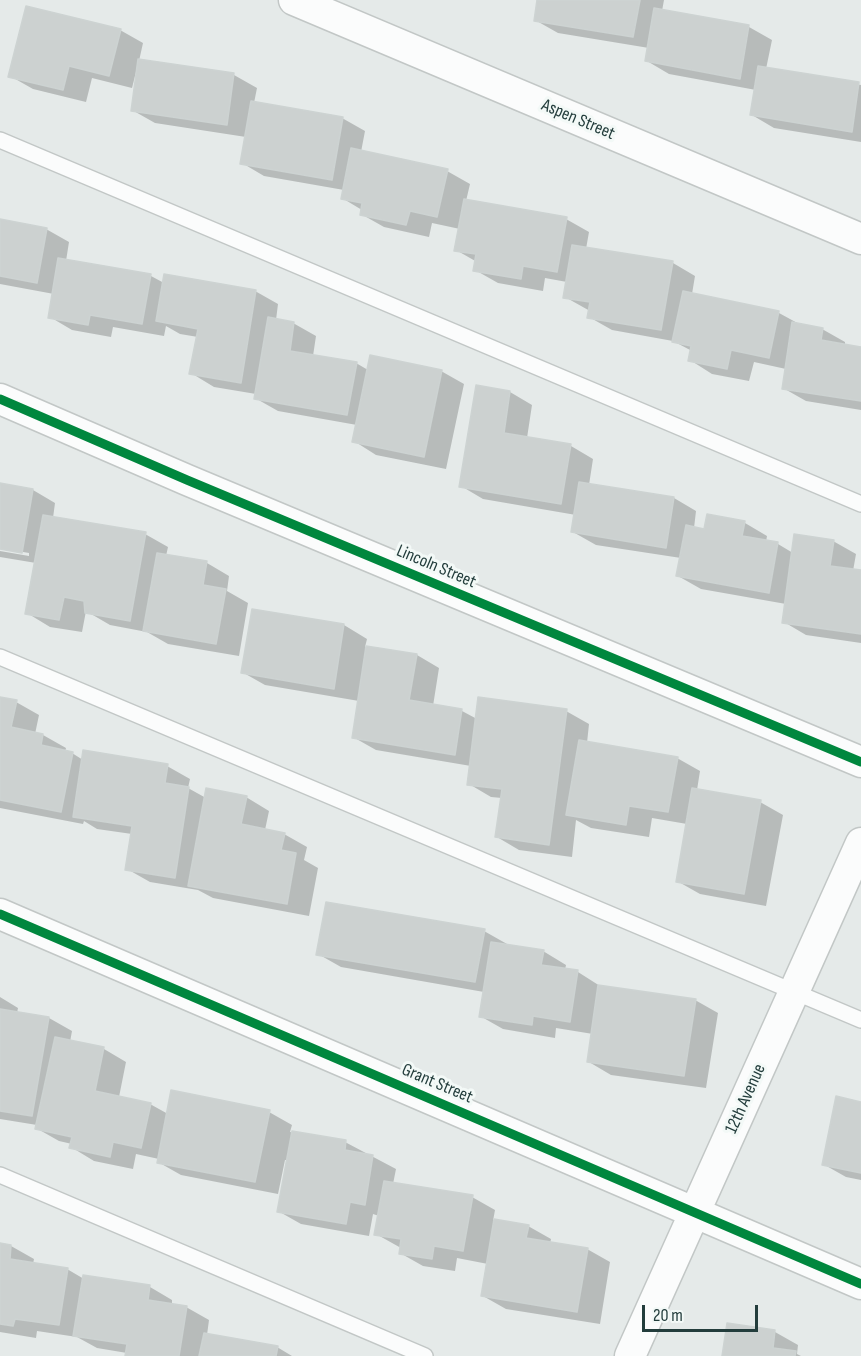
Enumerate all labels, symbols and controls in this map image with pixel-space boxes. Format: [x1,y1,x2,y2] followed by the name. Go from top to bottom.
[538,95,618,145] street label: Aspen Street
[393,541,479,593] street label: Lincoln Street
[398,1059,476,1109] street label: Grant Street
[721,1061,771,1137] street label: 12th Avenue
[645,1293,760,1331] scale bar
[653,1305,683,1326] text: 20 m

